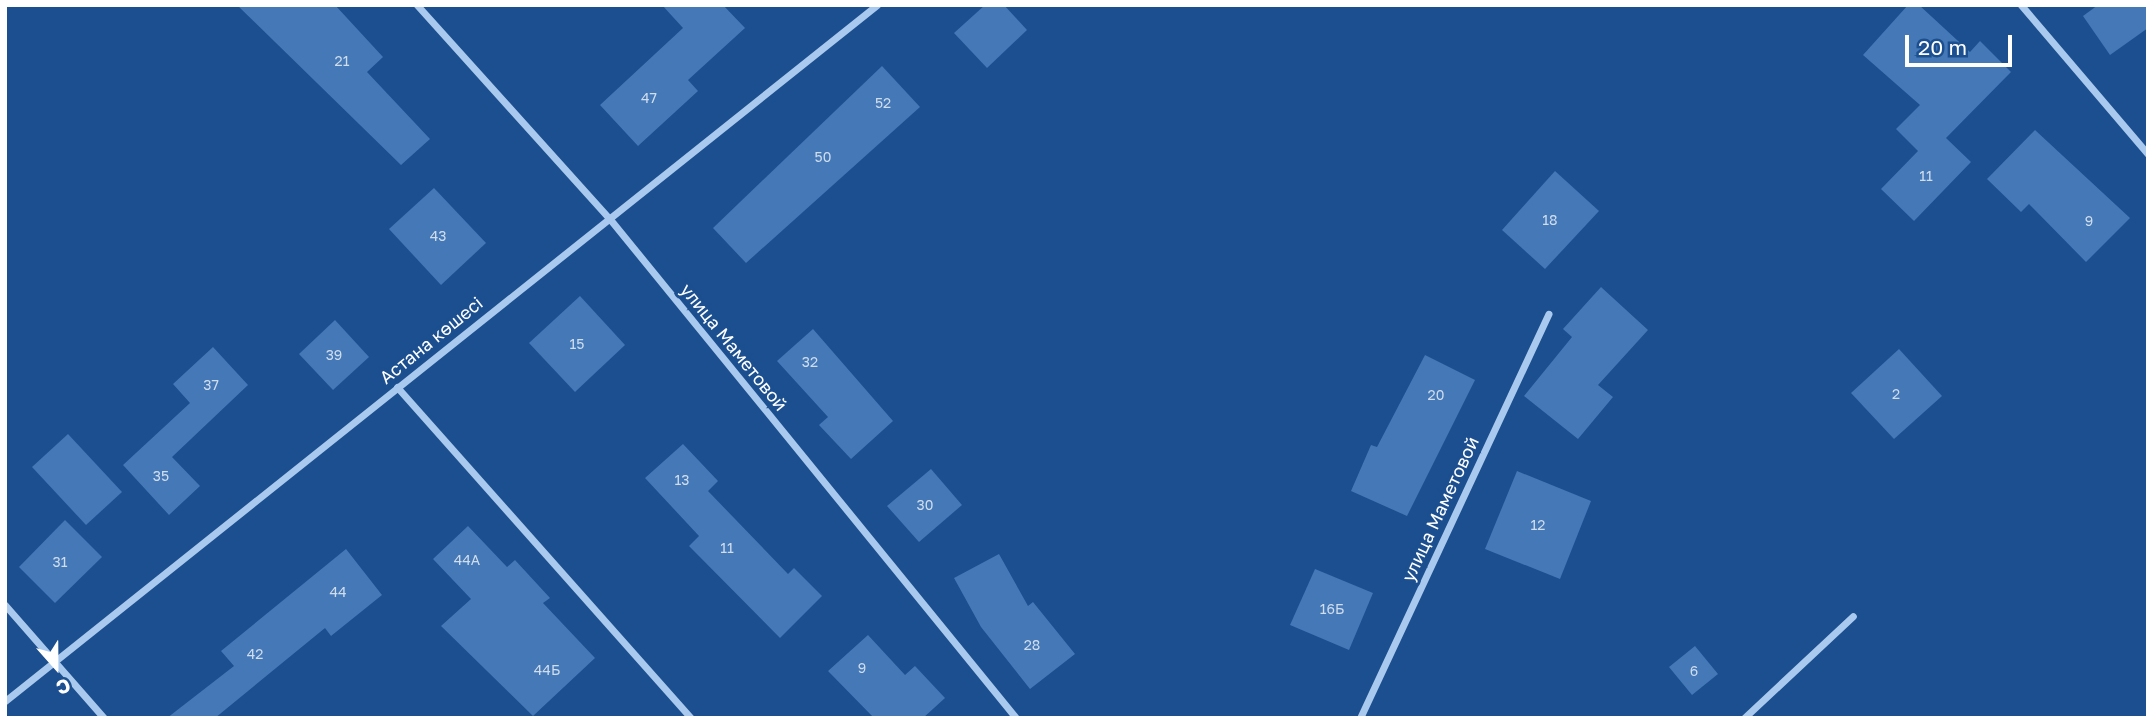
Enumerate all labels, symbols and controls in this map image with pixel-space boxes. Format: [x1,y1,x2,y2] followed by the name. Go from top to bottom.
[1908,21,2015,65] scale bar
[1918,34,1967,60] text: 20 m
[335,53,349,69] house number: 21
[641,90,657,106] house number: 47
[875,95,891,111] house number: 52
[815,149,831,165] house number: 50
[1919,168,1933,184] house number: 11
[1542,212,1558,228] house number: 18
[2085,213,2093,229] house number: 9
[430,228,446,244] house number: 43
[676,279,792,415] street label: улица Маметовой
[375,292,487,388] street label: Астана көшесі
[570,336,584,352] house number: 15
[326,347,342,363] house number: 39
[802,354,818,370] house number: 32
[203,377,219,393] house number: 37
[1892,386,1900,402] house number: 2
[1428,387,1444,403] house number: 20
[1397,433,1483,585] street label: улица Маметовой
[153,468,169,484] house number: 35
[675,472,689,488] house number: 13
[917,497,933,513] house number: 30
[1531,517,1545,533] house number: 12
[720,540,734,556] house number: 11
[454,552,480,568] house number: 44А
[53,554,67,570] house number: 31
[329,584,347,600] house number: 44
[1320,601,1344,617] house number: 16Б
[21,632,91,702] north arrow
[1024,637,1040,653] house number: 28
[247,646,263,662] house number: 42
[858,660,866,676] house number: 9
[534,662,560,678] house number: 44Б
[1690,663,1698,679] house number: 6
[53,674,74,700] text: С

